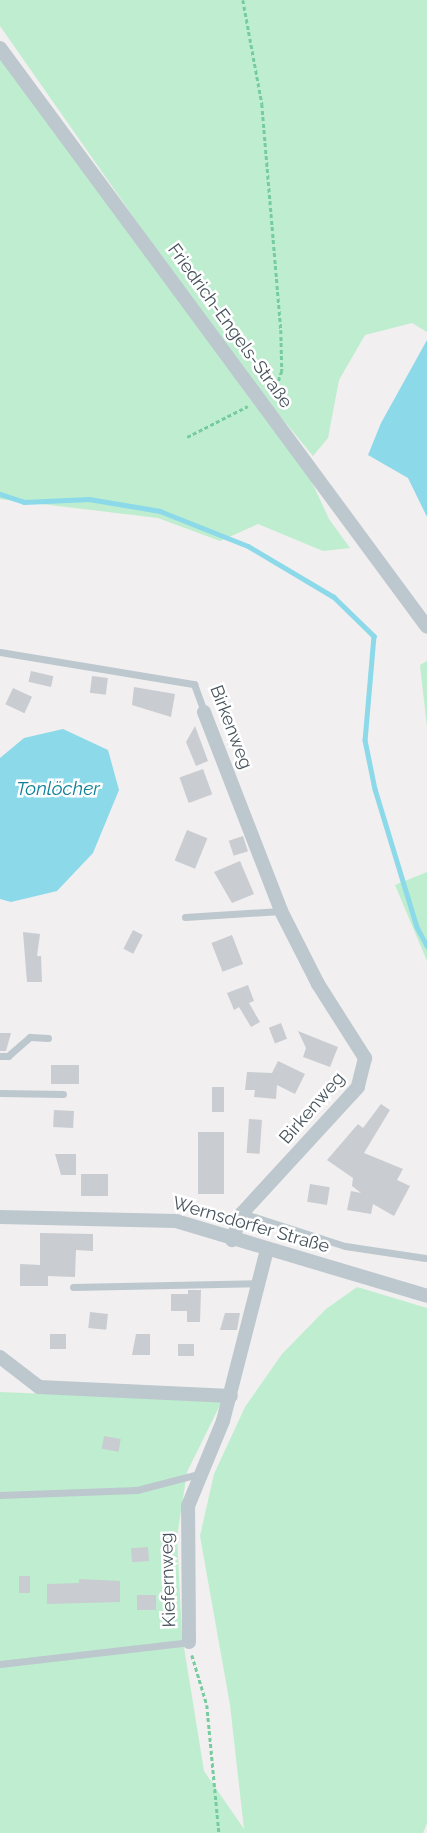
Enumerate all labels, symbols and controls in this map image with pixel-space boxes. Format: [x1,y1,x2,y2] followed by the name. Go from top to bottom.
[163,240,297,412] street label: Friedrich-Engels-Straße
[205,682,257,772] street label: Birkenweg
[16,778,100,800] water label: Tonlöcher
[275,1068,349,1148] street label: Birkenweg
[170,1192,332,1258] street label: Wernsdorfer Straße
[156,1532,180,1628] street label: Kiefernweg

